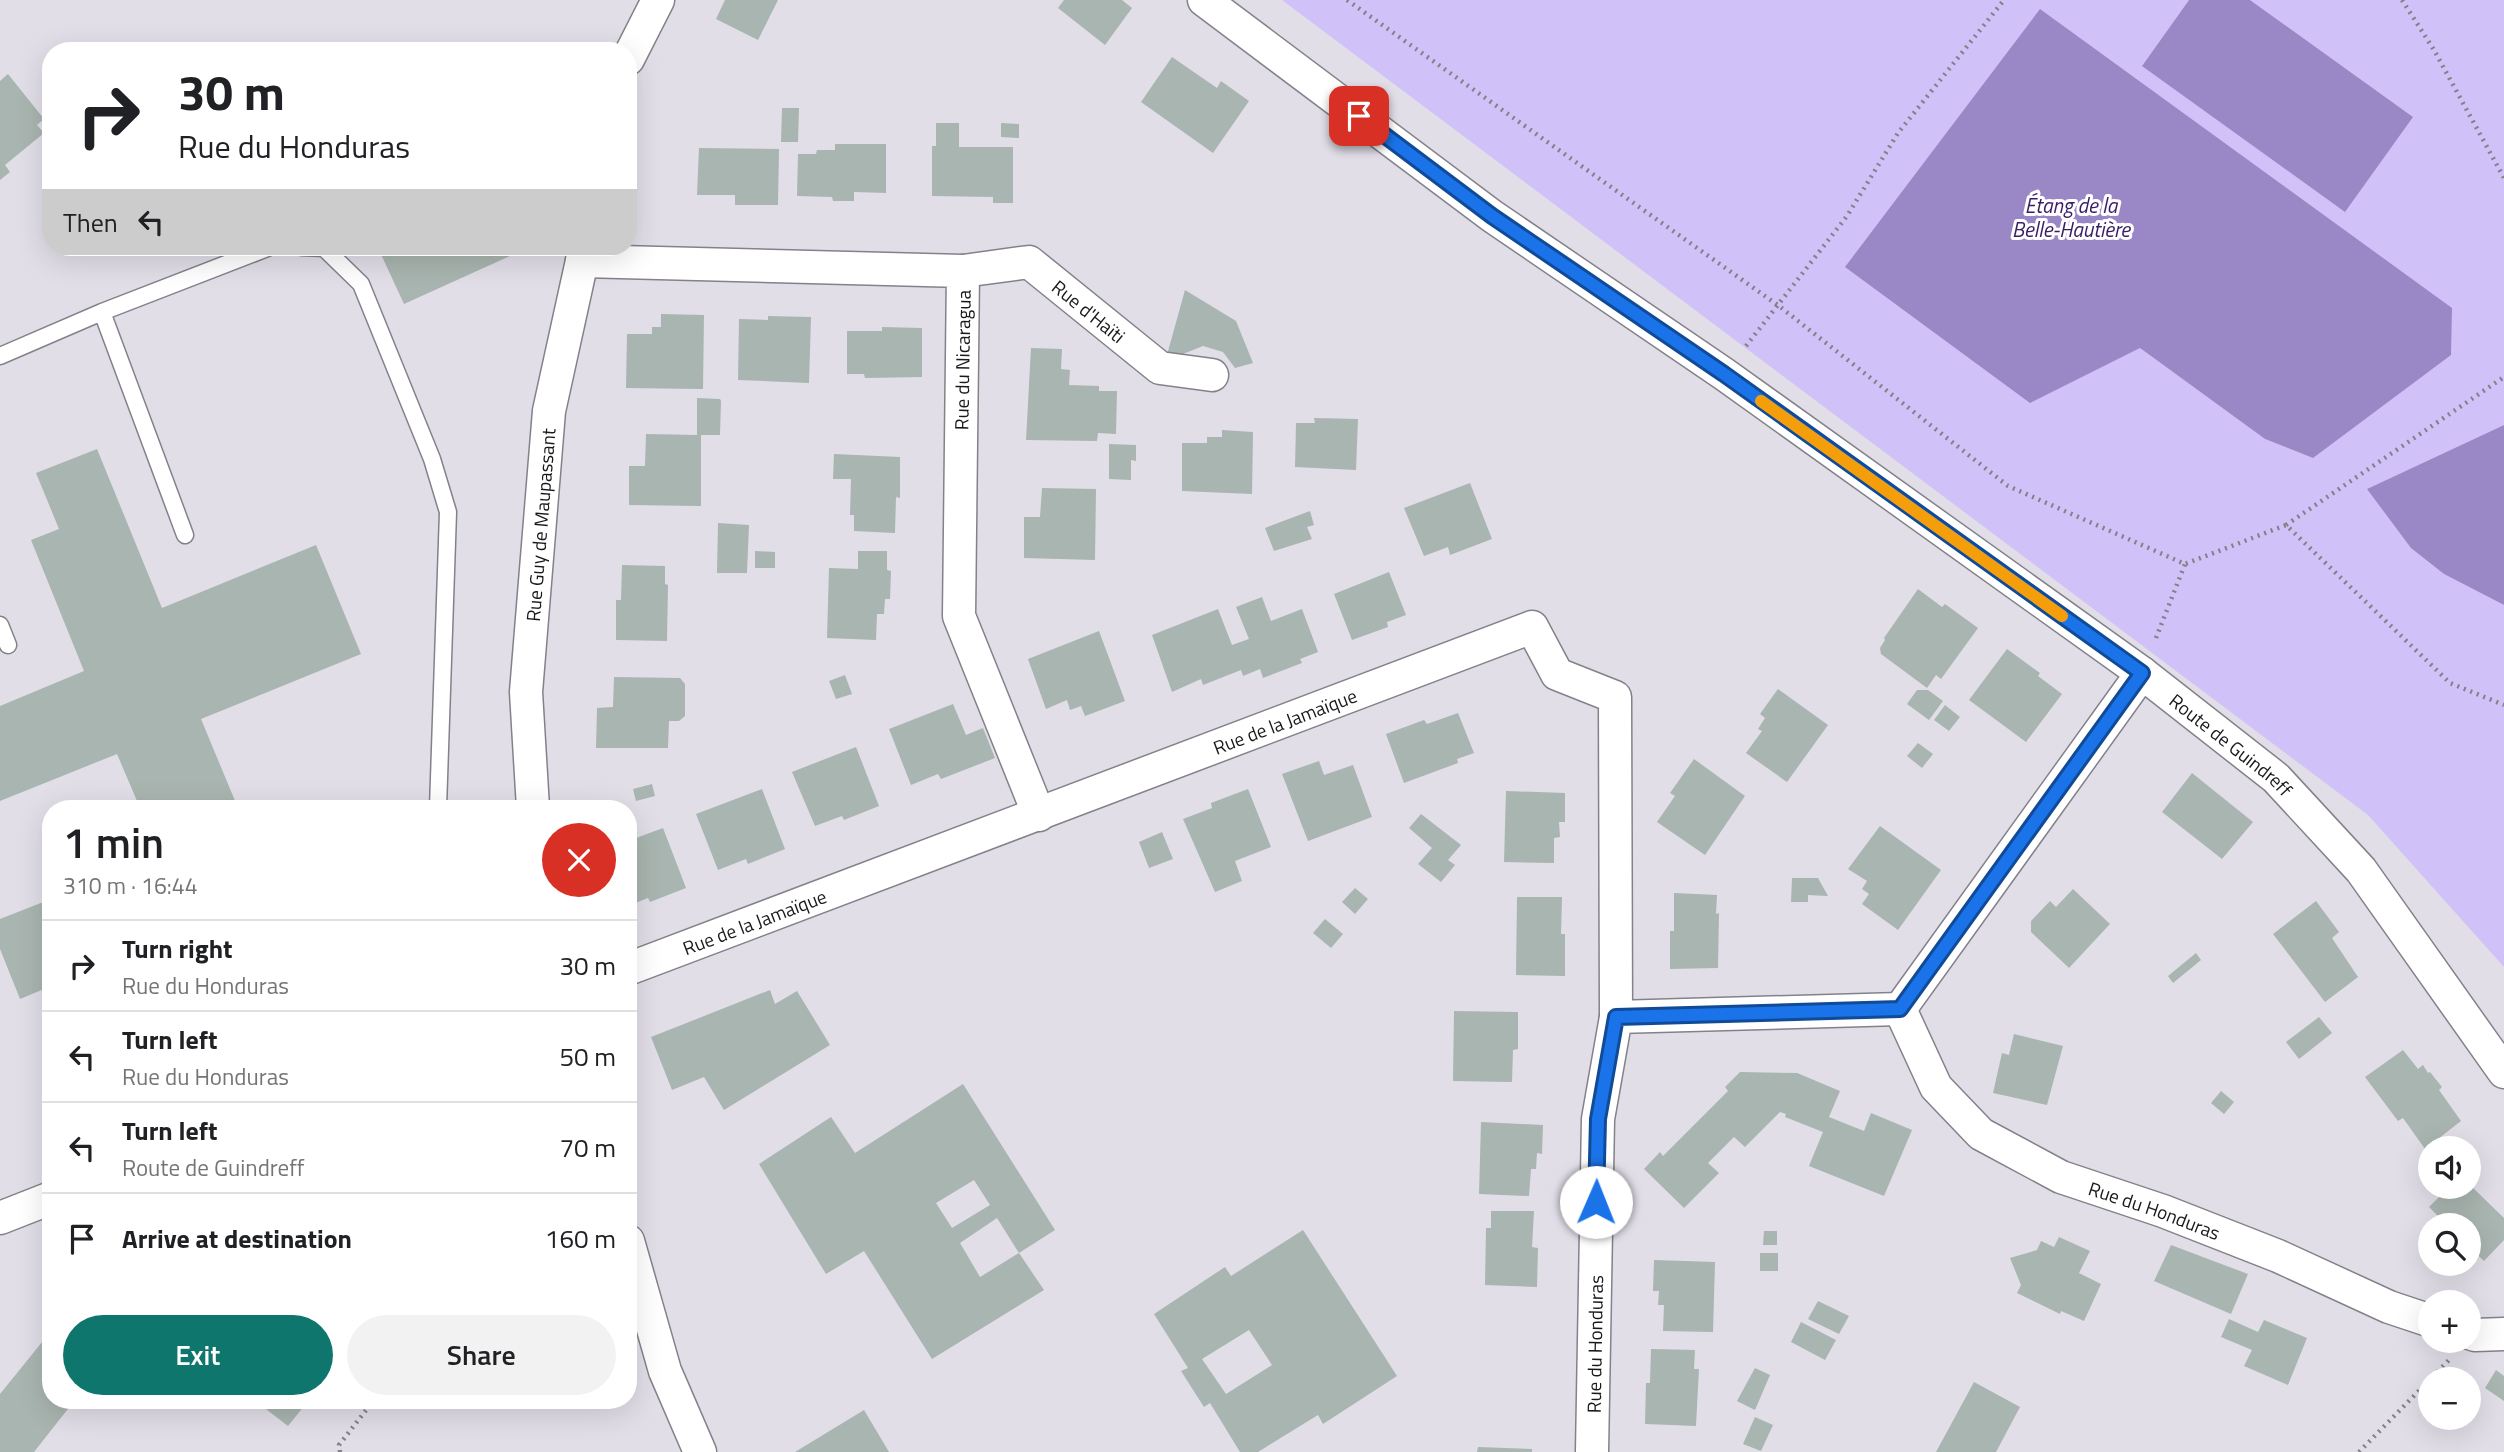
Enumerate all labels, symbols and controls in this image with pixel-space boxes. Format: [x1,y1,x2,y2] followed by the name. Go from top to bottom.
[178,54,285,129] text: 30 m
[63,70,154,161] icon: right
[1329,86,1389,146] pin
[1340,97,1378,135] icon: arrive
[178,122,410,170] text: Rue du Honduras
[2012,189,2131,245] water label: Étang de la Belle-Hautière
[63,203,118,242] text: Then
[132,203,170,241] icon: left
[1046,272,1132,349] street label: Rue d'Haïti
[946,289,978,430] street label: Rue du Nicaragua
[517,427,562,623] street label: Rue Guy de Maupassant
[1208,680,1361,761] street label: Rue de la Jamaïque
[2164,686,2300,803] street label: Route de Guindreff
[63,810,164,874] text: 1 min
[542,823,616,897] button: close
[63,868,198,903] text: 310 m · 16:44
[678,881,830,962] street label: Rue de la Jamaïque
[122,929,233,968] text: Turn right
[559,946,616,985] text: 30 m
[63,947,101,985] icon: right
[122,968,289,1003] text: Rue du Honduras
[122,1020,217,1059] text: Turn left
[559,1037,616,1076] text: 50 m
[63,1038,101,1076] icon: left
[122,1059,289,1094] text: Rue du Honduras
[122,1111,217,1150] text: Turn left
[559,1128,616,1167] text: 70 m
[63,1129,101,1167] icon: left
[2418,1136,2481,1430] map controls
[2418,1136,2481,1199] button: sound
[122,1150,304,1185] text: Route de Guindreff
[1559,1165,1633,1239] position arrow
[2085,1173,2225,1247] street label: Rue du Honduras
[2418,1213,2481,1276] button: search
[122,1219,352,1258] text: Arrive at destination
[545,1219,616,1258] text: 160 m
[63,1220,101,1258] icon: arrive
[1578,1275,1610,1413] street label: Rue du Honduras
[2418,1290,2481,1353] button: +
[63,1315,333,1395] button: Exit
[347,1315,616,1395] button: Share
[2418,1367,2481,1430] button: −

